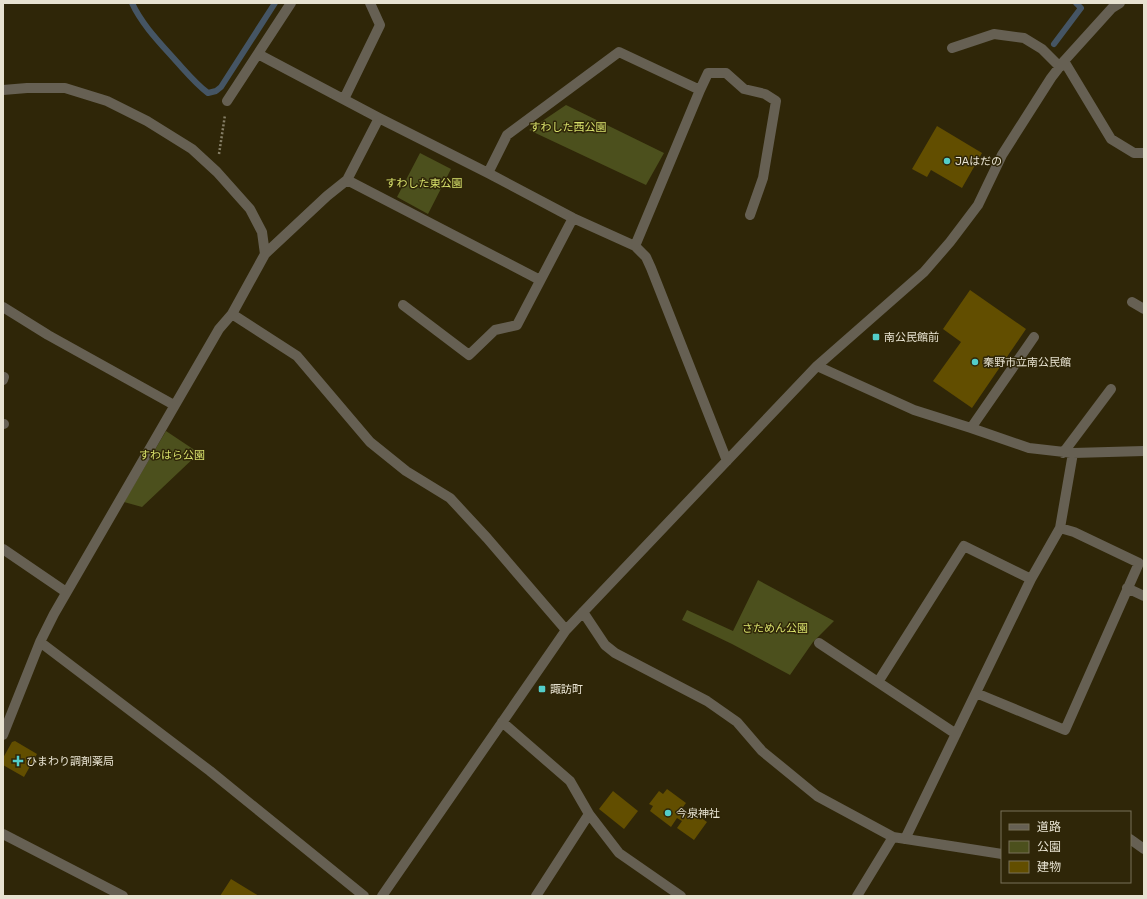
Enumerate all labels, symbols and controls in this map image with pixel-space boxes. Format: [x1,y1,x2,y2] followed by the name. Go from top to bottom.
[530,121,607,134] park label: すわした西公園
[955,155,1002,168] place label: JAはだの
[942,156,952,166] marker: JAはだの
[386,177,463,190] park label: すわした東公園
[884,331,939,344] place label: 南公民館前
[871,332,881,342] marker: 南公民館前
[983,356,1071,369] place label: 秦野市立南公民館
[970,357,980,367] marker: 秦野市立南公民館
[139,449,205,462] park label: すわはら公園
[742,622,808,635] park label: さためん公園
[550,683,583,696] place label: 諏訪町
[537,684,547,694] marker: 諏訪町
[26,755,114,768] place label: ひまわり調剤薬局
[13,756,23,766] marker: ひまわり調剤薬局
[676,807,720,820] place label: 今泉神社
[663,808,673,818] marker: 今泉神社
[1001,811,1131,883] legend
[1037,820,1061,834] text: 道路
[1037,840,1061,854] text: 公園
[1037,860,1061,874] text: 建物

